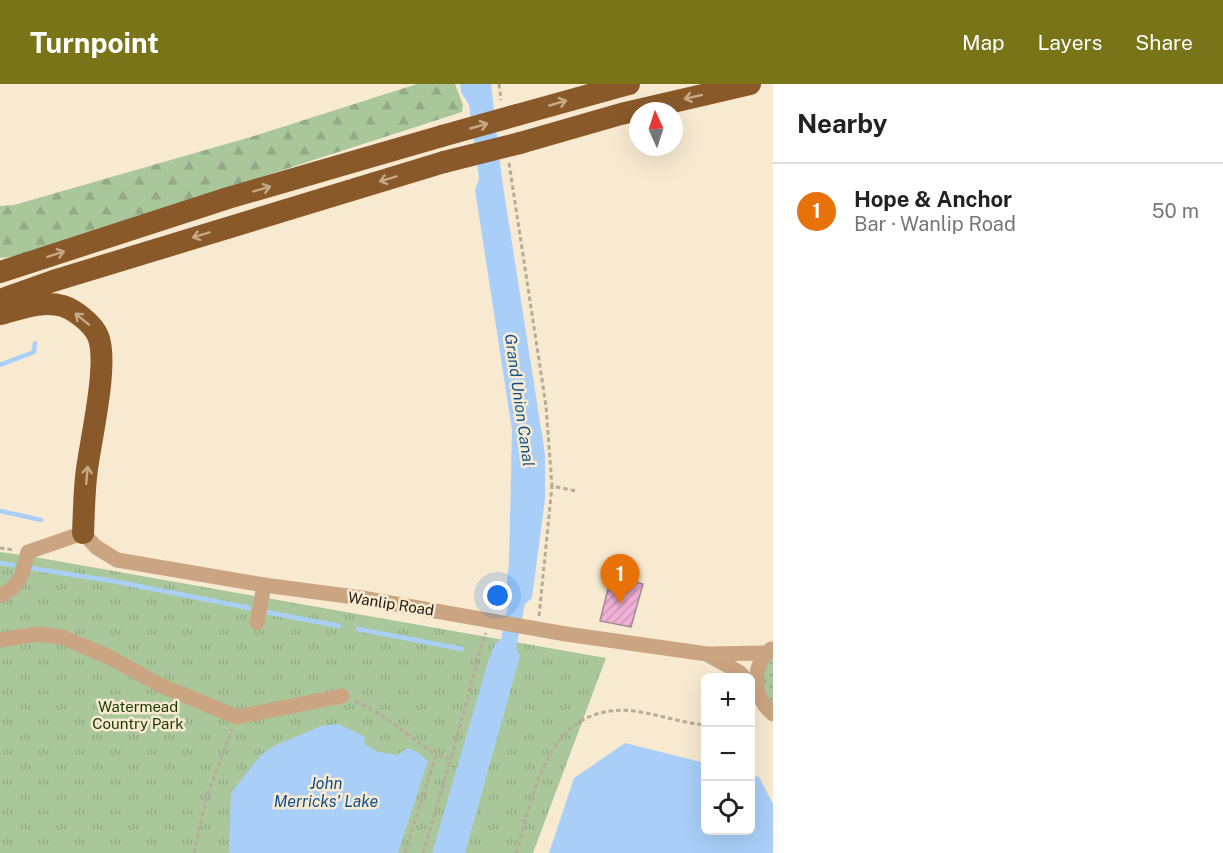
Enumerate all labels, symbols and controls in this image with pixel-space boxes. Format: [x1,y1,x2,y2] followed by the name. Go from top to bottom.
[30,26,159,59] text: Turnpoint
[962,30,1005,55] text: Map
[1038,30,1102,55] text: Layers
[1135,30,1193,55] text: Share
[684,92,703,104] one-way arrow
[548,97,567,108] one-way arrow
[629,102,683,156] north arrow
[797,108,887,139] text: Nearby
[470,119,489,131] one-way arrow
[379,174,398,185] one-way arrow
[252,183,271,194] one-way arrow
[854,186,1012,212] text: Hope & Anchor
[812,199,821,223] text: 1
[1152,199,1199,223] text: 50 m
[854,212,1016,236] text: Bar · Wanlip Road
[192,230,211,241] one-way arrow
[46,248,65,259] one-way arrow
[74,312,90,325] one-way arrow
[501,332,538,468] water label: Grand Union Canal
[82,465,93,485] one-way arrow
[600,554,640,604] pin: 1
[483,581,512,610] your location
[347,588,435,619] street label: Wanlip Road
[701,673,755,835] map controls
[701,673,755,727] button: +
[92,698,184,732] park label: Watermead Country Park
[701,727,755,781] button: −
[274,774,379,811] water label: John Merricks' Lake
[701,781,755,835] button: locate

